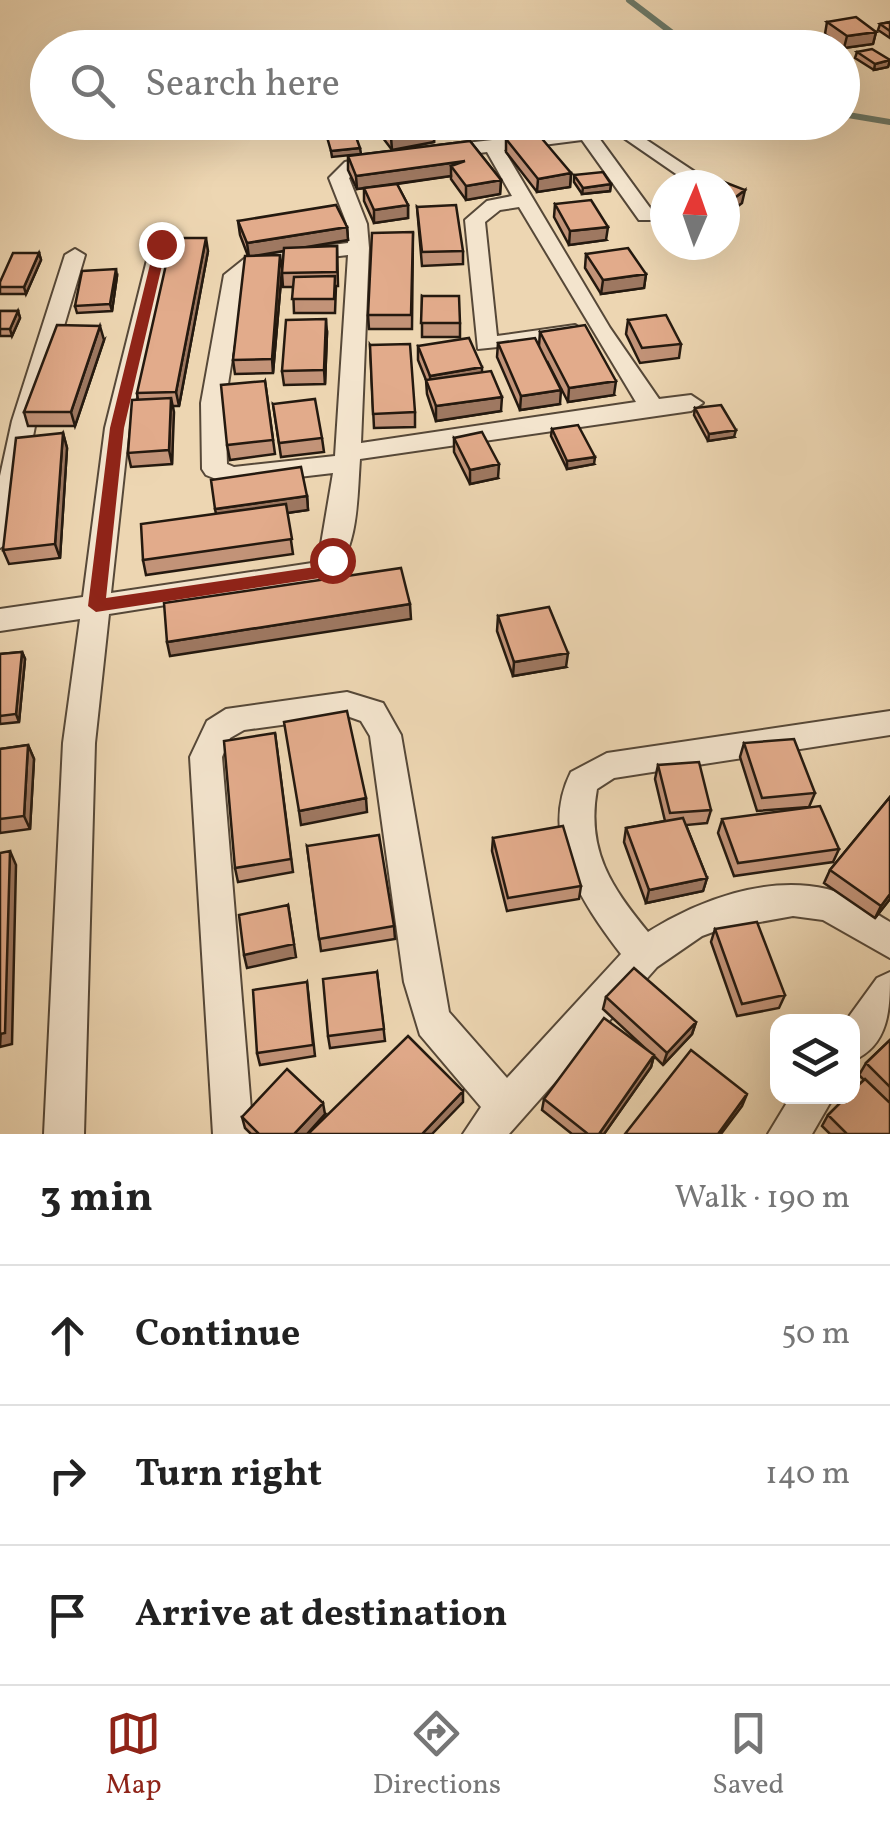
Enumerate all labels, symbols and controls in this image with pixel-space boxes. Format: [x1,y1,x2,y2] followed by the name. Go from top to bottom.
[30,30,860,140] search box
[65,58,120,113] icon: search
[145,59,340,112] text: Search here
[650,170,740,260] north arrow
[139,222,185,268] route end
[310,538,356,584] route start
[770,1014,860,1104] map controls
[770,1014,860,1104] button: layers
[40,1170,153,1229] text: 3 min
[675,1177,850,1221] text: Walk · 190 m
[40,1308,95,1363] icon: ahead
[135,1309,300,1362] text: Continue
[781,1313,850,1357] text: 50 m
[40,1448,95,1503] icon: right
[135,1449,322,1502] text: Turn right
[765,1453,850,1497] text: 140 m
[40,1588,95,1643] icon: arrive
[135,1589,508,1642] text: Arrive at destination
[106,1706,162,1805] tab: Map
[373,1706,501,1805] tab: Directions
[712,1706,784,1805] tab: Saved

